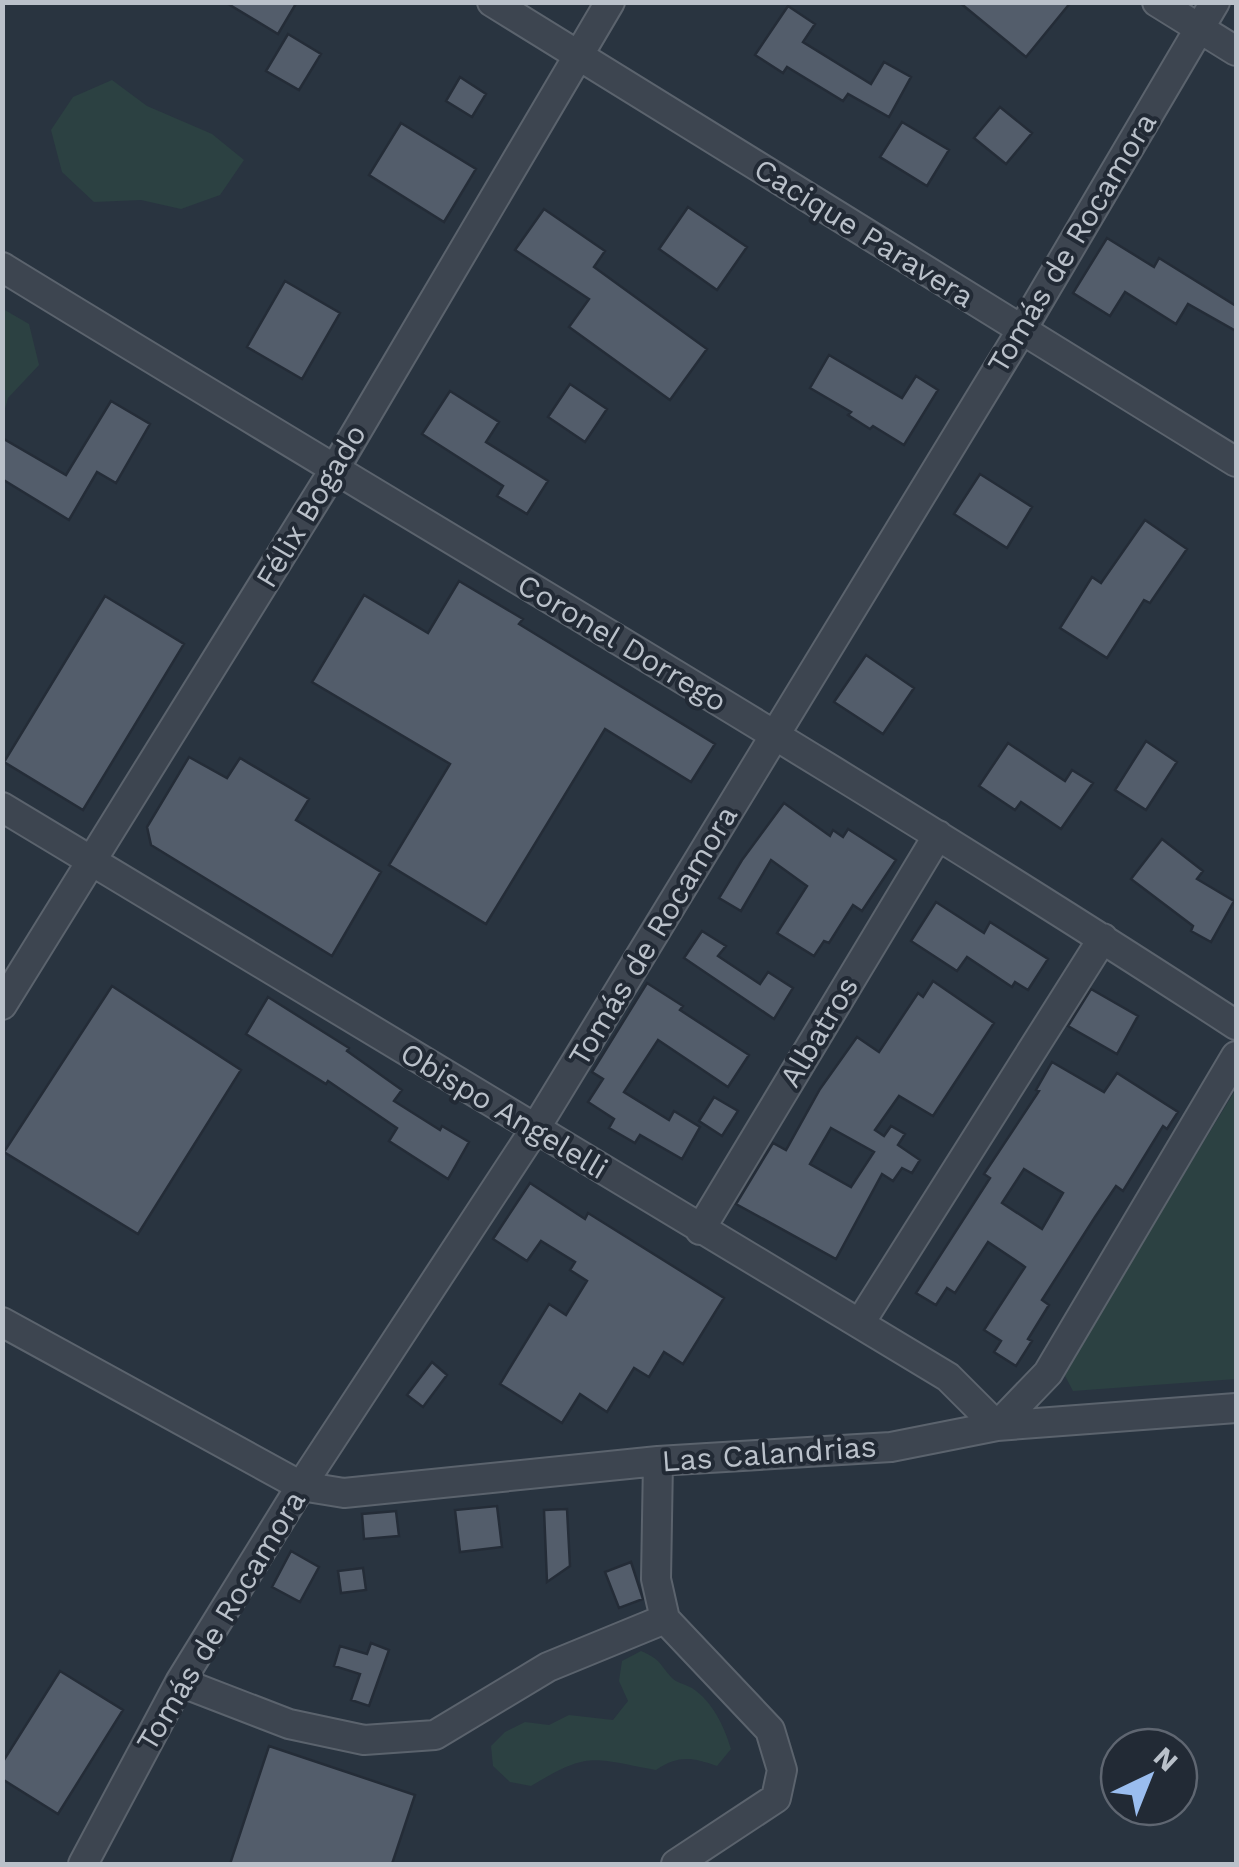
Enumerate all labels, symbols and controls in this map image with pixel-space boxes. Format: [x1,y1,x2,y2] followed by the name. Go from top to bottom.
[980,106,1163,379] street label: Tomás de Rocamora
[748,151,981,314] street label: Cacique Paravera
[248,418,373,594] street label: Félix Bogado
[511,566,733,719] street label: Coronel Dorrego
[561,799,744,1072] street label: Tomás de Rocamora
[772,970,865,1093] street label: Albatros
[394,1035,614,1186] street label: Obispo Angelelli
[660,1429,877,1478] street label: Las Calandrias
[129,1484,312,1757] street label: Tomás de Rocamora
[1099,1727,1199,1827] north arrow
[1147,1740,1185,1778] text: N

